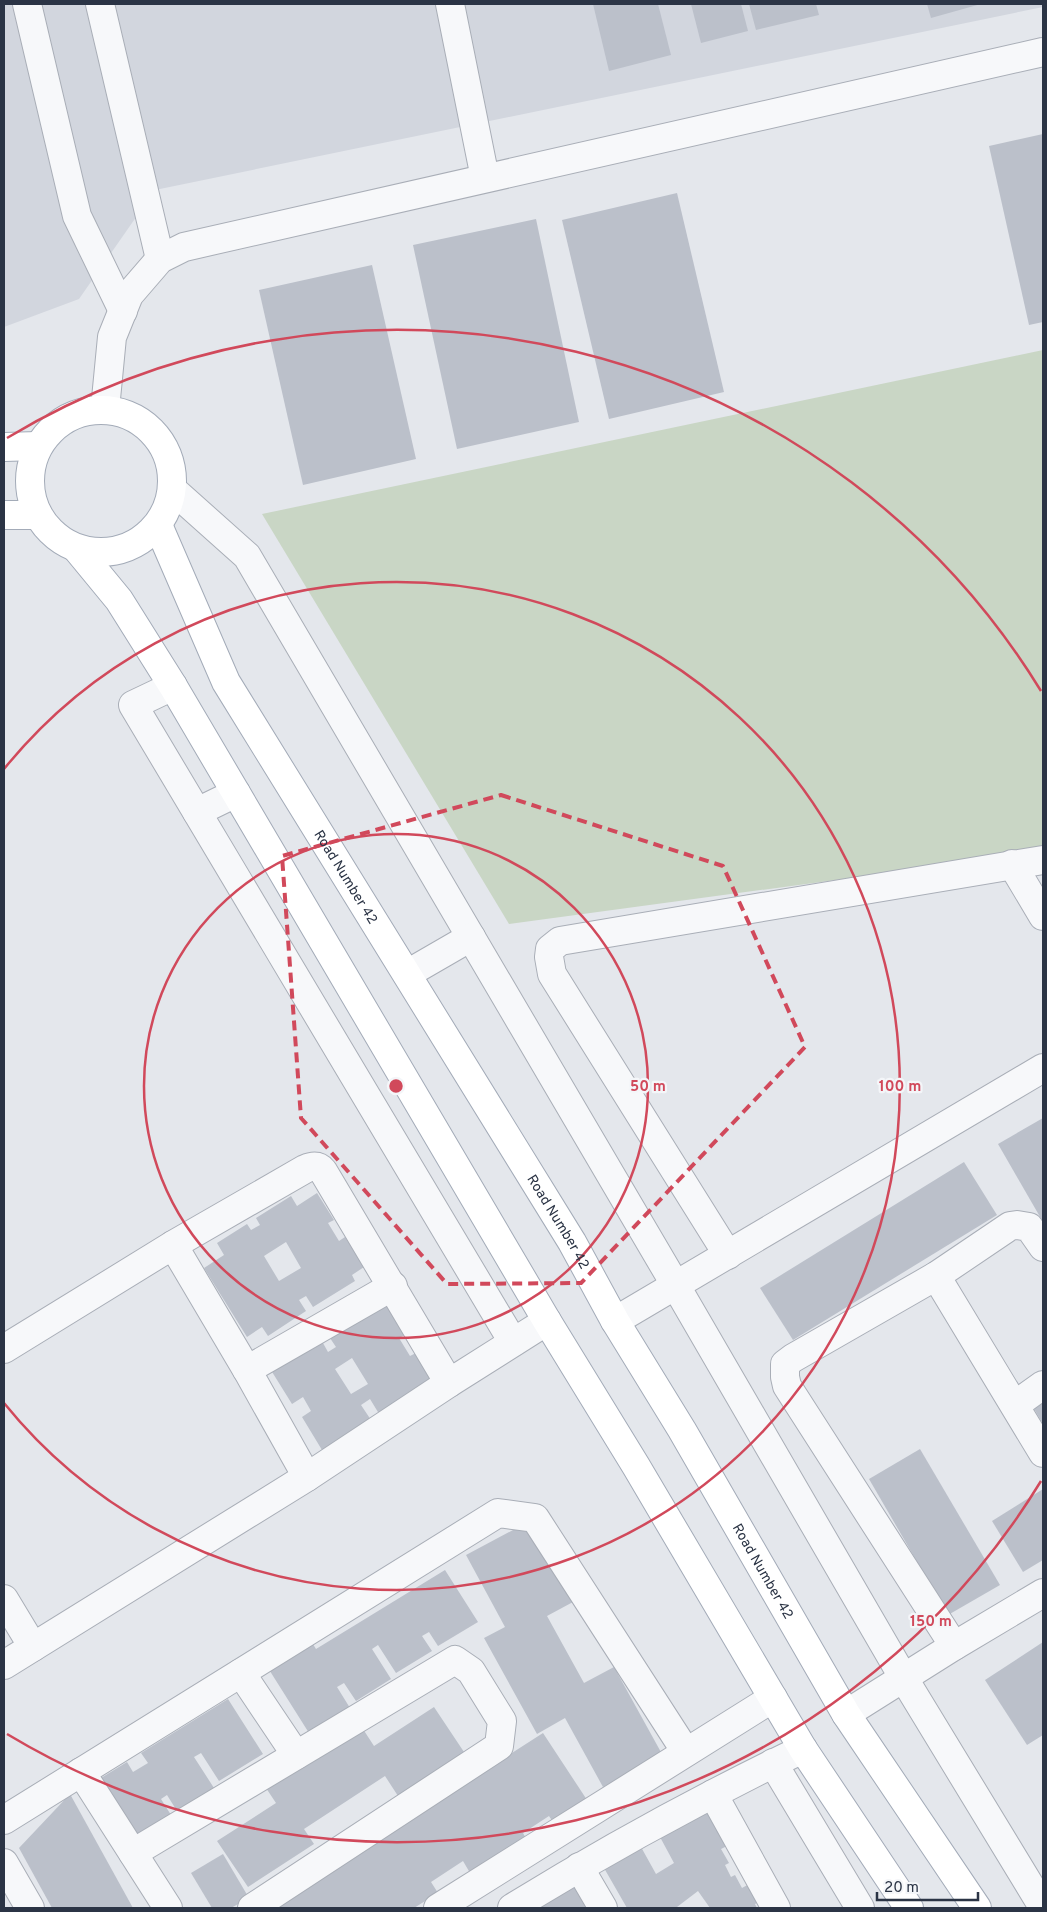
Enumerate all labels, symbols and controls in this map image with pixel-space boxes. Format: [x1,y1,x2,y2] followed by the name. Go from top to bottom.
[310,827,380,928] street label: Road Number 42
[387,1077,405,1095] centre of rings
[630,1078,666,1097] text: 50 m
[879,1078,921,1097] text: 100 m
[522,1172,592,1273] street label: Road Number 42
[728,1521,796,1622] street label: Road Number 42
[910,1613,952,1632] text: 150 m
[877,1870,978,1902] scale bar
[884,1879,919,1898] text: 20 m

